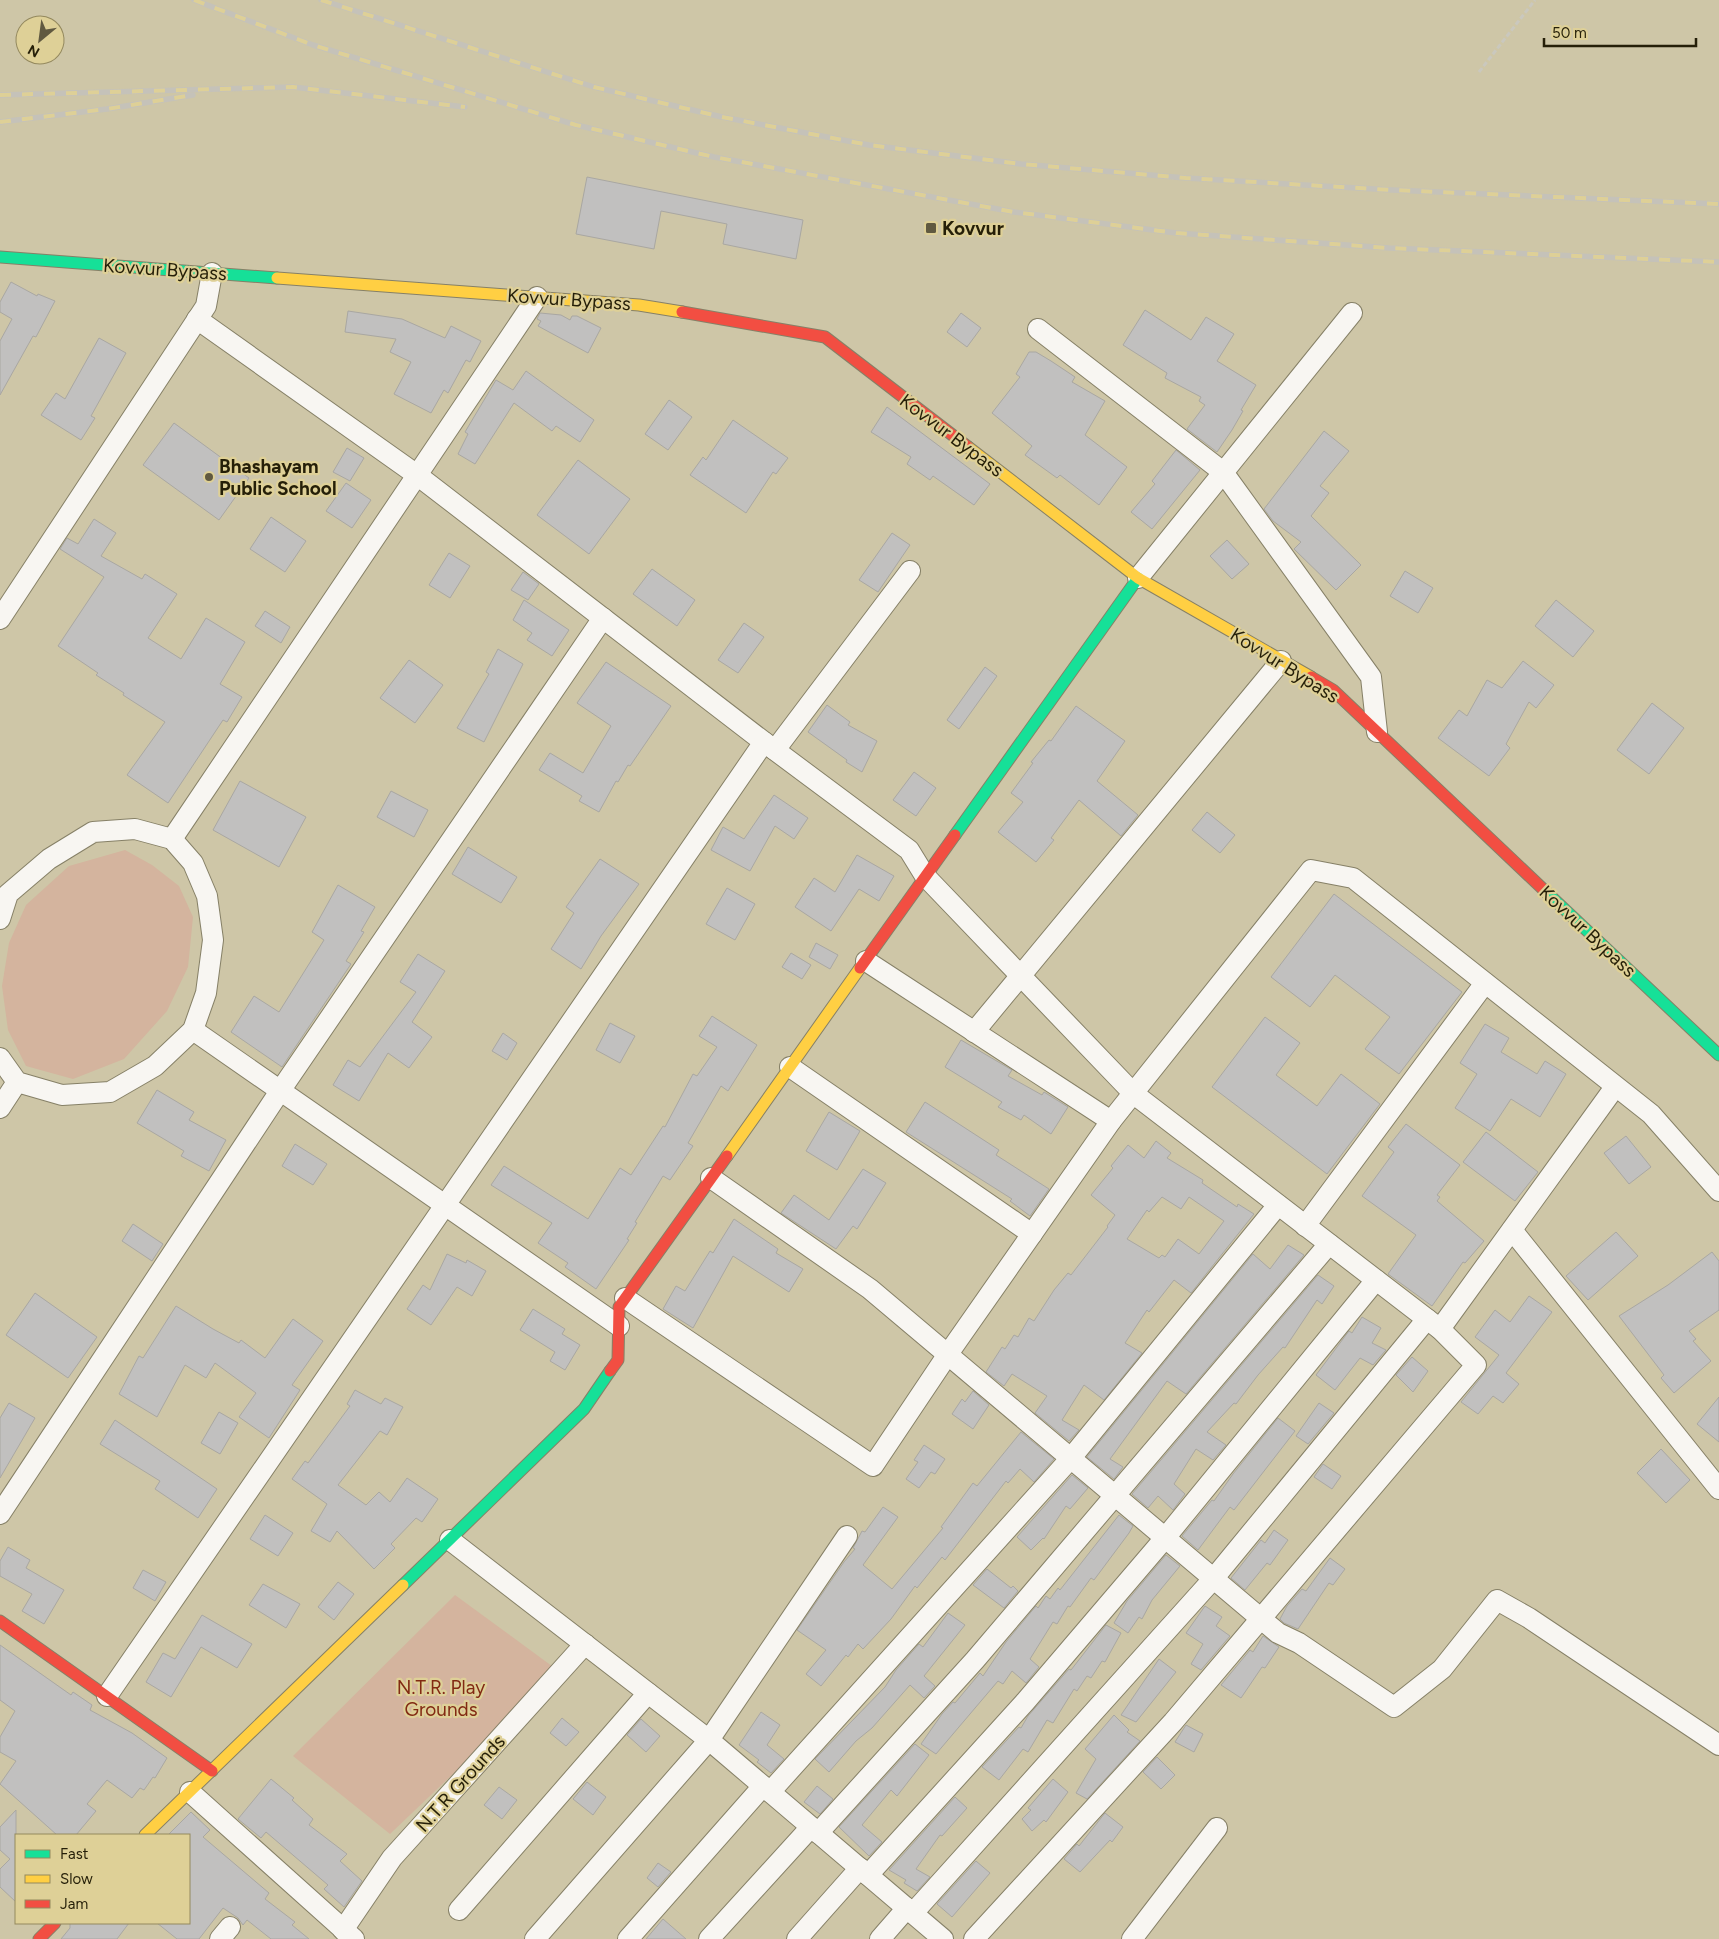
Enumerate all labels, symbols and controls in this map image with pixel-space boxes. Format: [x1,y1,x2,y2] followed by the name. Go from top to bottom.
[15,15,65,65] north arrow
[1544,15,1696,47] scale bar
[1552,24,1587,42] text: 50 m
[25,41,43,61] text: N
[942,217,1004,240] place label: Kovvur
[924,221,938,235] marker: Kovvur
[102,254,228,285] street label: Kovvur Bypass
[506,284,632,315] street label: Kovvur Bypass
[895,389,1008,482] street label: Kovvur Bypass
[219,455,337,500] place label: Bhashayam Public School
[203,471,215,483] marker: Bhashayam Public School
[1226,623,1343,708] street label: Kovvur Bypass
[1535,881,1641,982] street label: Kovvur Bypass
[397,1676,485,1721] park label: N.T.R. Play Grounds
[411,1730,510,1837] street label: N.T.R Grounds
[15,1834,190,1924] legend
[60,1845,89,1863] text: Fast
[60,1870,93,1888] text: Slow
[60,1895,88,1913] text: Jam

